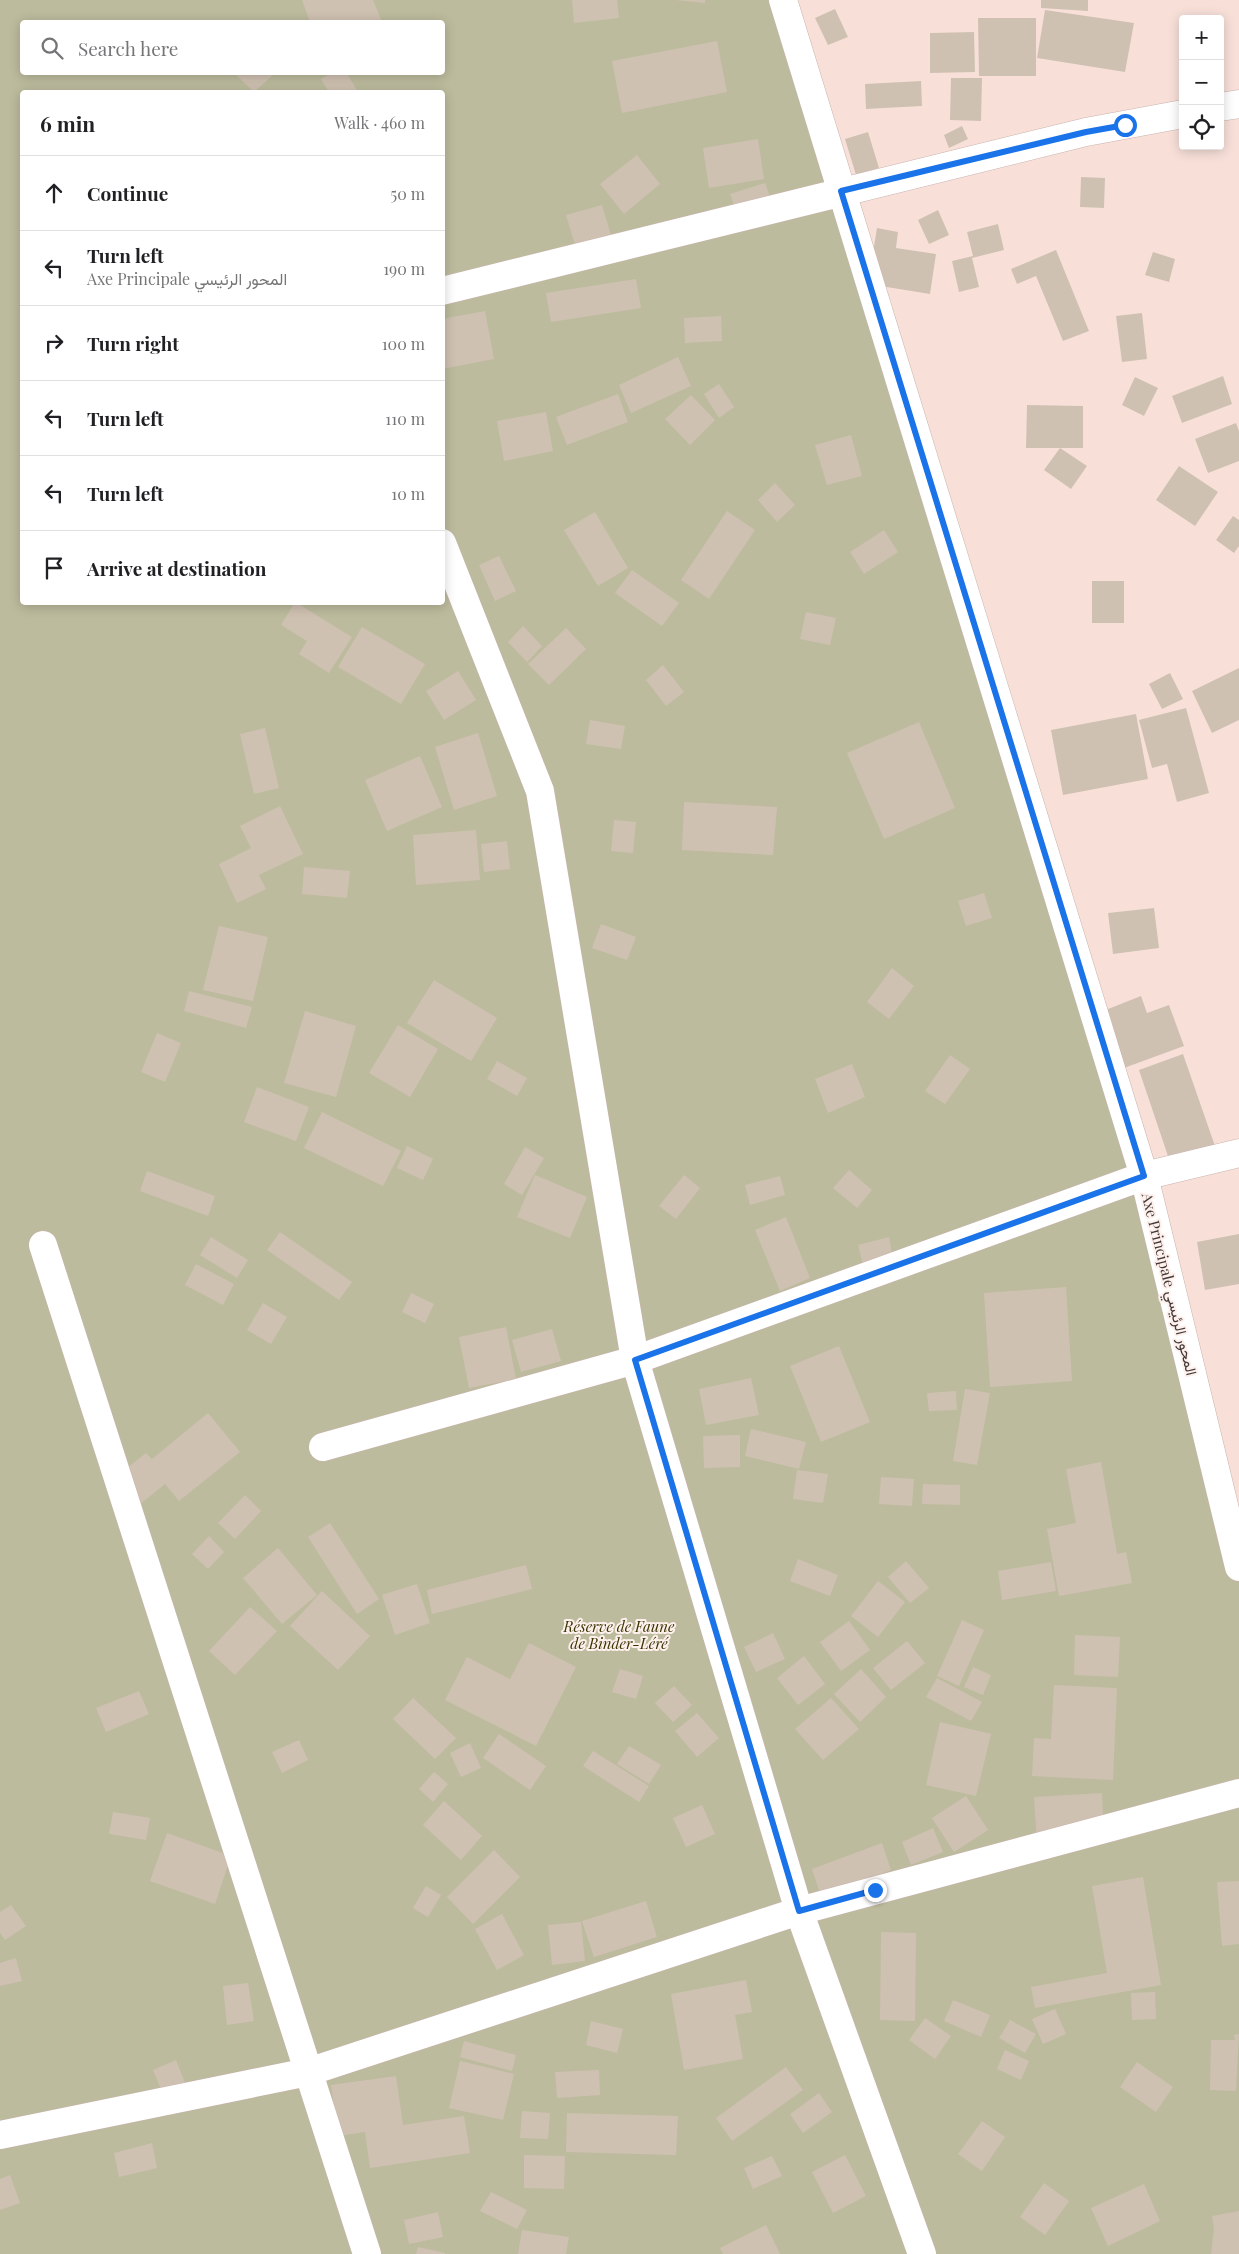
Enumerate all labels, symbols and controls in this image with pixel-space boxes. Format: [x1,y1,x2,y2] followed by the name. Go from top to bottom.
[1179,15,1224,150] map controls
[1179,15,1224,60] button: +
[20,20,445,75] search box
[38,34,66,62] icon: search
[78,35,178,61] text: Search here
[1179,60,1224,105] button: −
[1179,105,1224,150] button: locate
[40,109,95,137] text: 6 min
[334,112,425,133] text: Walk · 460 m
[1114,114,1137,137] route start
[40,179,68,207] icon: ahead
[87,180,168,206] text: Continue
[391,183,425,204] text: 50 m
[87,242,164,268] text: Turn left
[40,254,68,282] icon: left
[383,258,425,279] text: 190 m
[87,268,287,289] text: Axe Principale المحور الرئيسي
[40,329,68,357] icon: right
[87,330,179,356] text: Turn right
[382,333,425,354] text: 100 m
[40,404,68,432] icon: left
[87,405,164,431] text: Turn left
[385,408,425,429] text: 110 m
[40,479,68,507] icon: left
[87,480,164,506] text: Turn left
[391,483,425,504] text: 10 m
[40,554,68,582] icon: arrive
[87,555,267,581] text: Arrive at destination
[1133,1190,1202,1378] street label: Axe Principale المحور الرئيسي
[563,1616,675,1653] park label: Réserve de Faune de Binder-Léré
[864,1879,887,1902] route end

